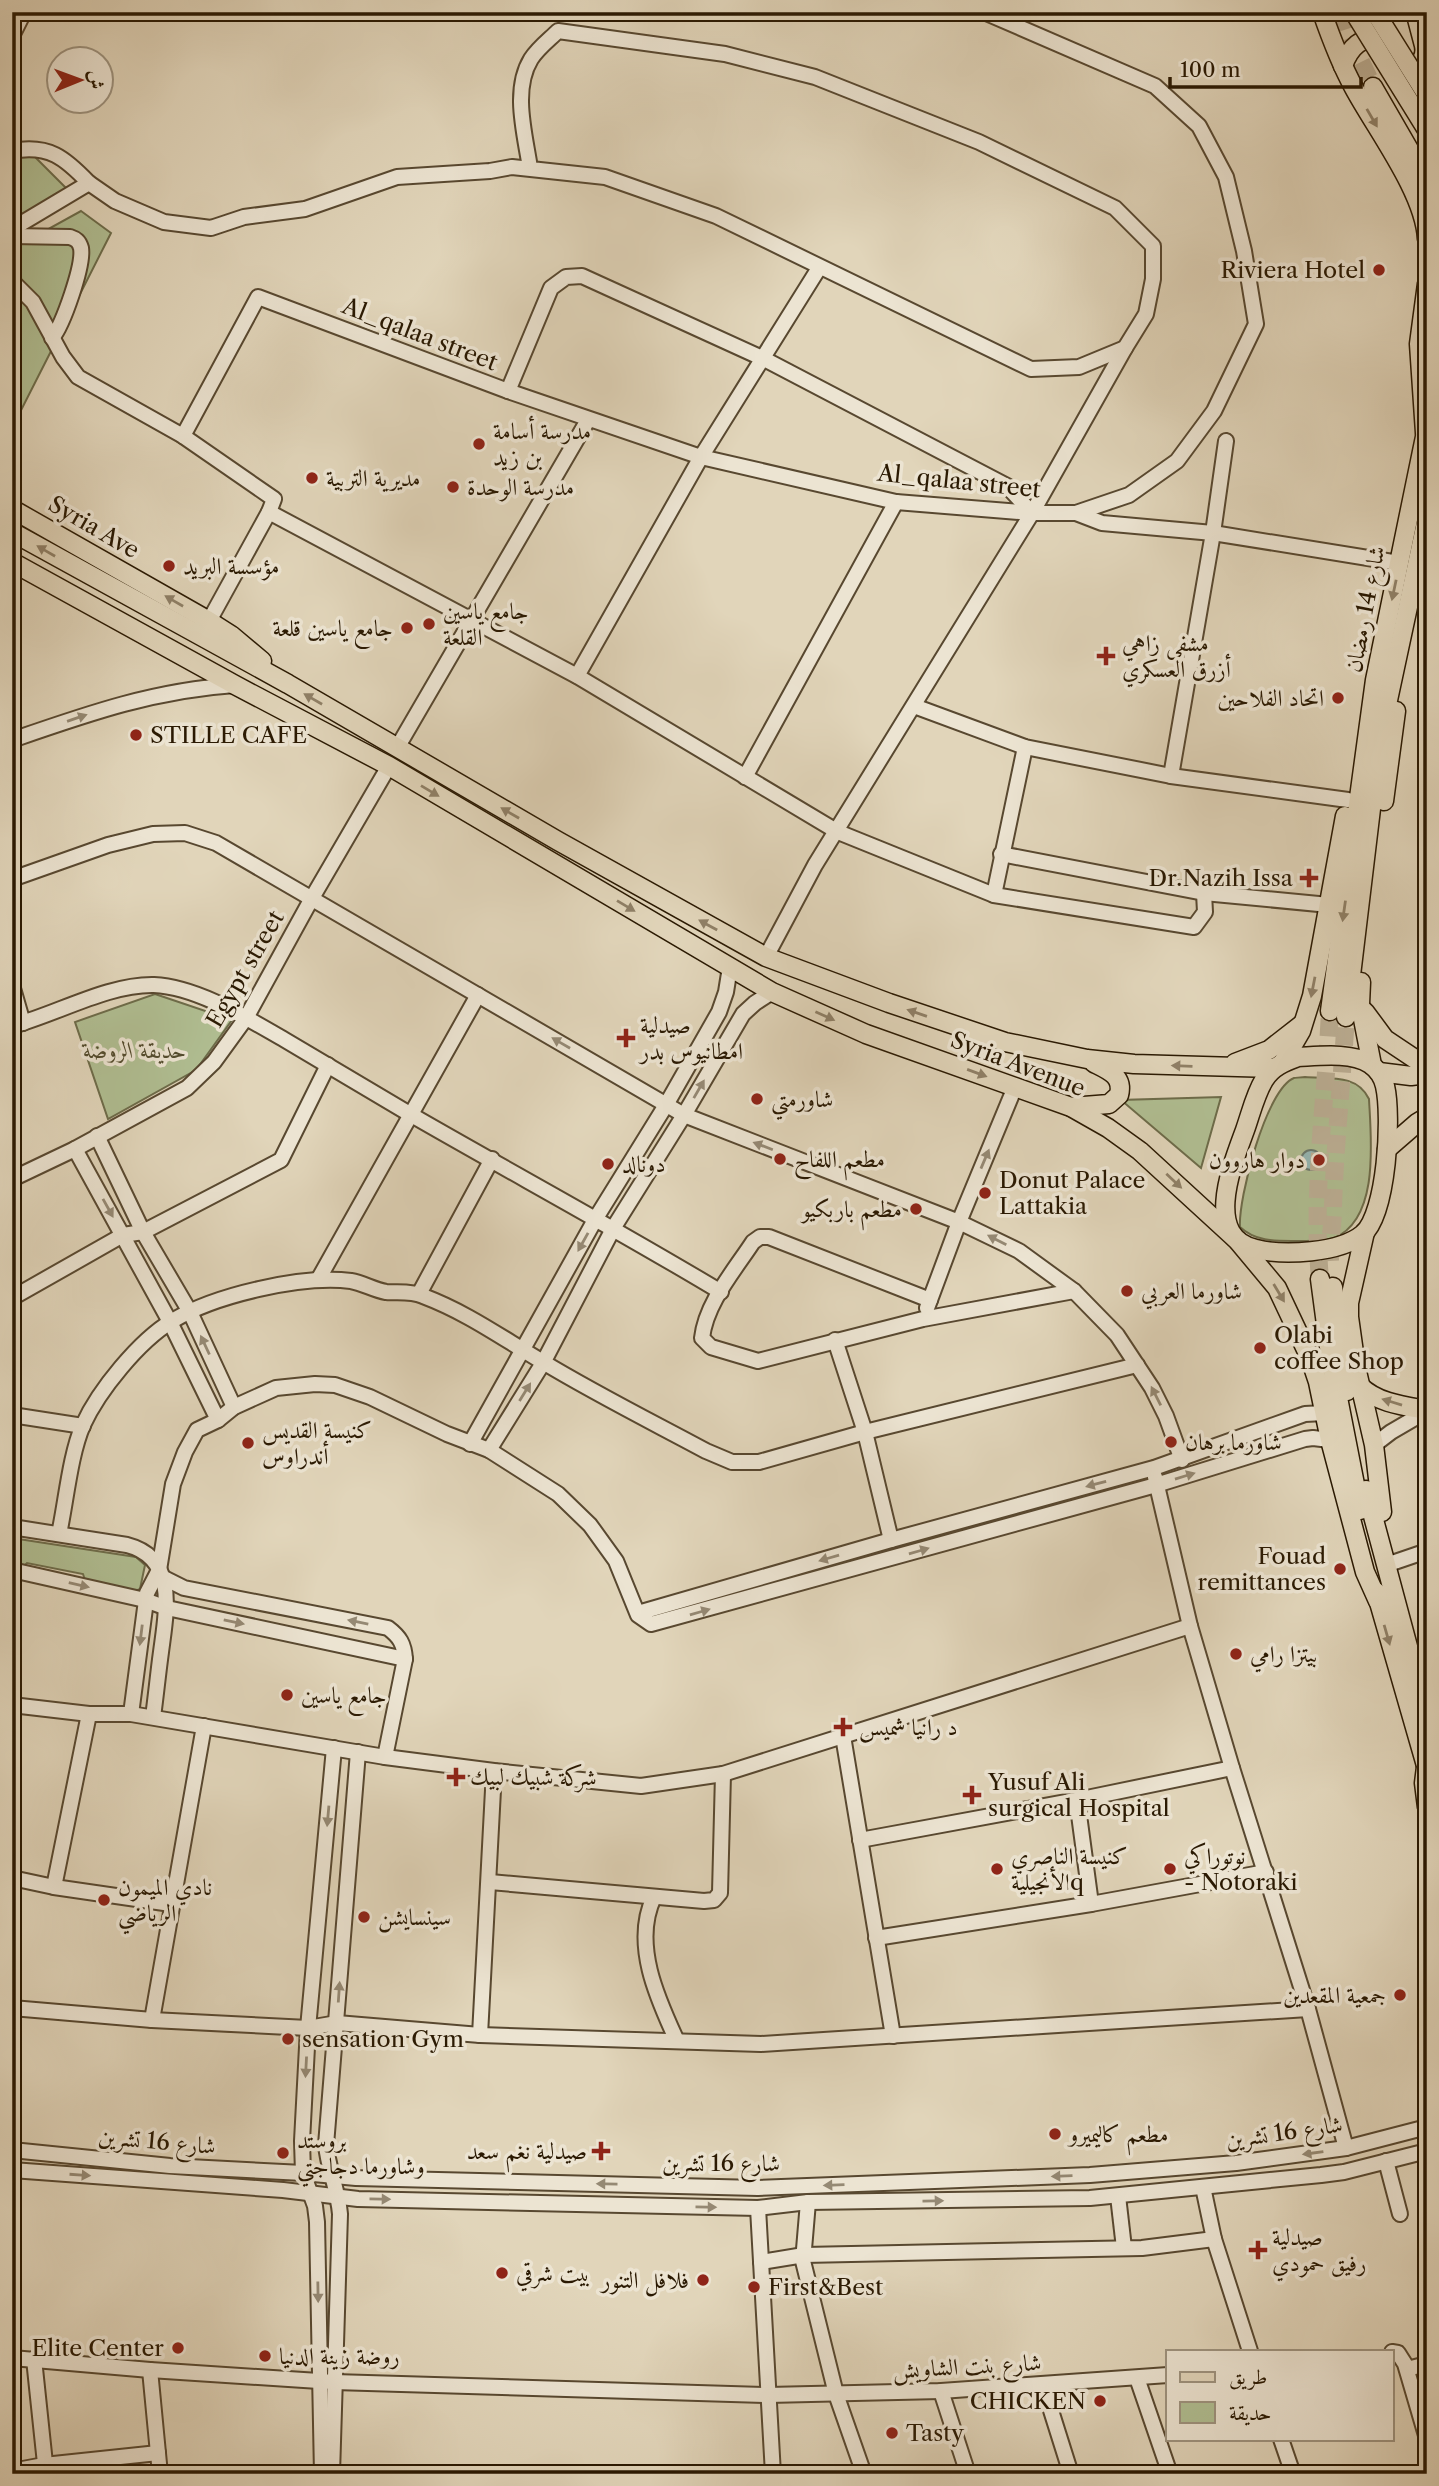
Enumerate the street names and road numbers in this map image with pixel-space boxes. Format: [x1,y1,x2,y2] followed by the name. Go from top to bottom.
[338,291,502,376] street label: Al_qalaa street
[875,458,1042,503] street label: Al_qalaa street
[44,490,144,564] street label: Syria Ave
[1339,543,1397,676] street label: شارع 14 رمضان
[200,906,290,1032] street label: Egypt street
[947,1026,1089,1102] street label: Syria Avenue
[1224,2110,1345,2160] street label: شارع 16 تشرين
[97,2122,217,2166] street label: شارع 16 تشرين
[662,2149,780,2183] street label: شارع 16 تشرين
[892,2348,1042,2390] street label: شارع بنت الشاويش

